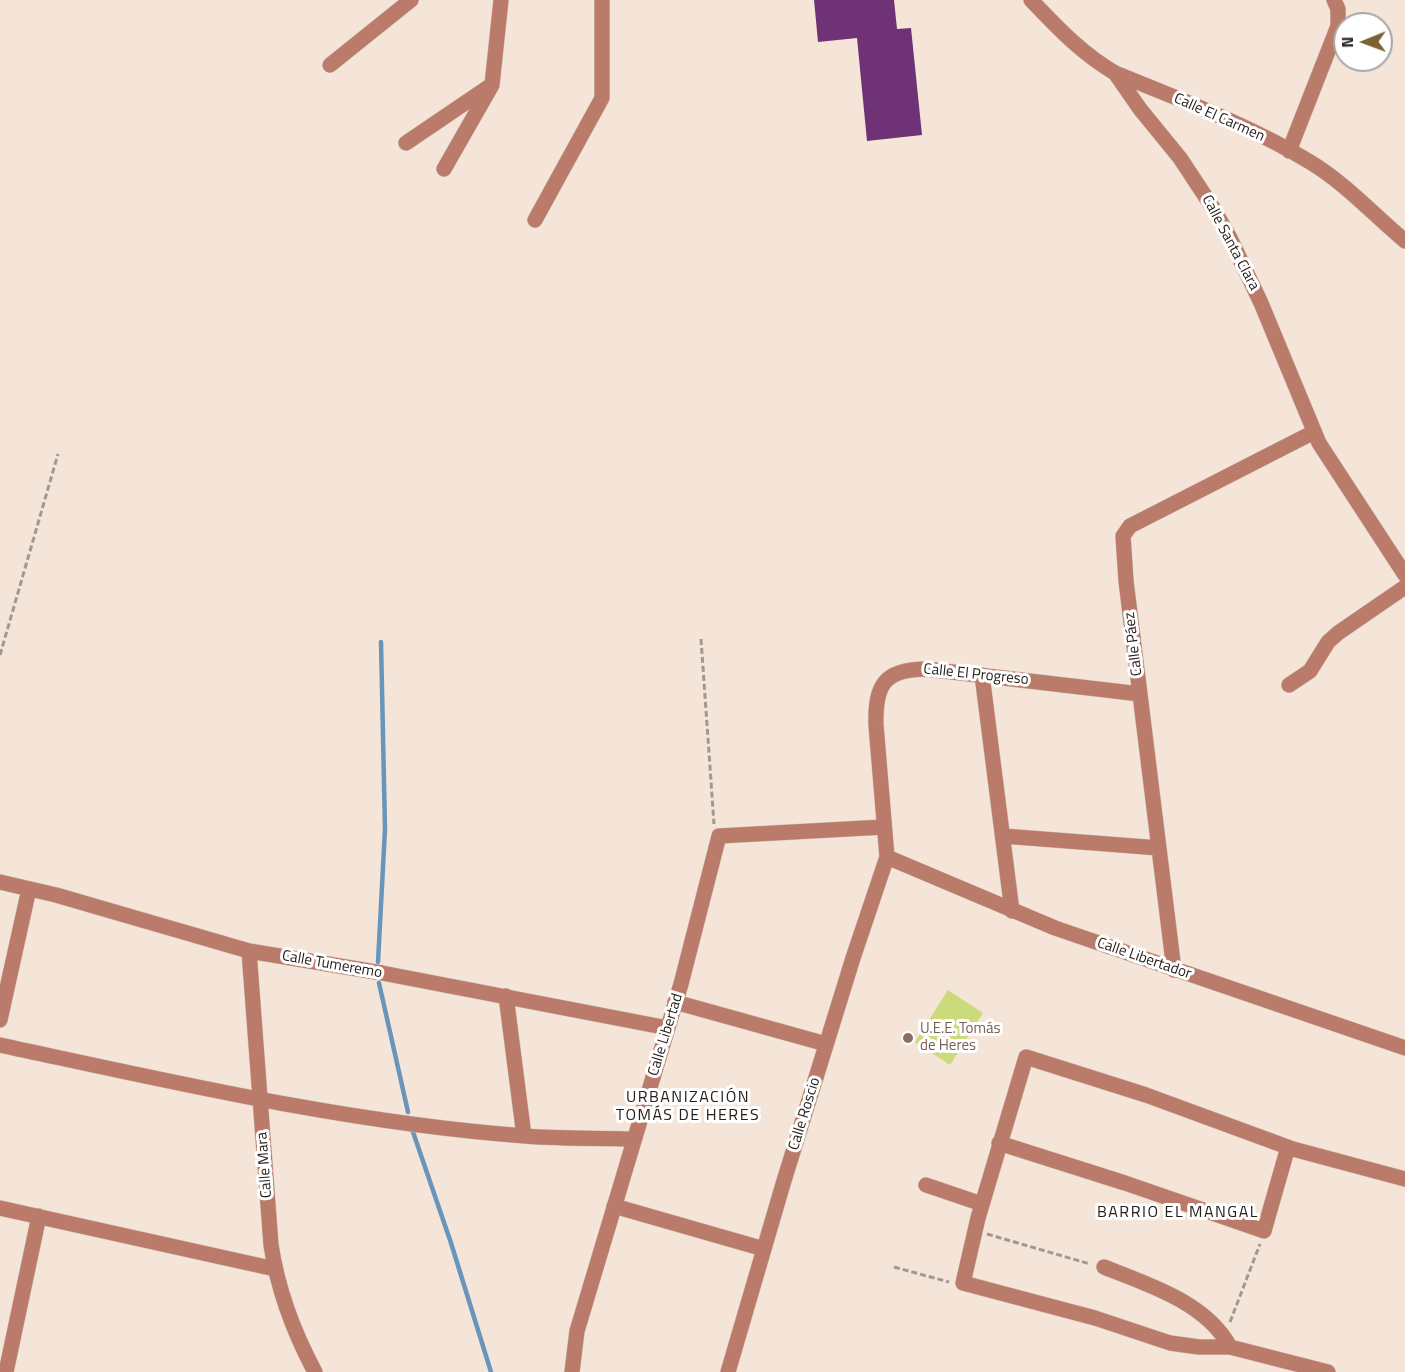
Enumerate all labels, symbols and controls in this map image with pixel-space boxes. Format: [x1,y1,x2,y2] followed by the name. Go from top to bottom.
[1333,12,1393,72] north arrow
[1335,37,1359,48] text: N
[1171,90,1267,146] street label: Calle El Carmen
[1197,192,1263,294] street label: Calle Santa Clara
[1121,611,1147,677] street label: Calle Páez
[923,661,1029,689] street label: Calle El Progreso
[1095,934,1193,984] street label: Calle Libertador
[281,947,383,983] street label: Calle Tumeremo
[645,992,687,1078] street label: Calle Libertad
[920,1020,1001,1055] place label: U.E.E. Tomás de Heres
[901,1031,915,1045] marker: U.E.E. Tomás de Heres
[785,1075,825,1153] street label: Calle Roscio
[616,1088,760,1126] district label: URBANIZACIÓN TOMÁS DE HERES
[254,1131,276,1199] street label: Calle Mara
[1097,1203,1259,1223] district label: BARRIO EL MANGAL

